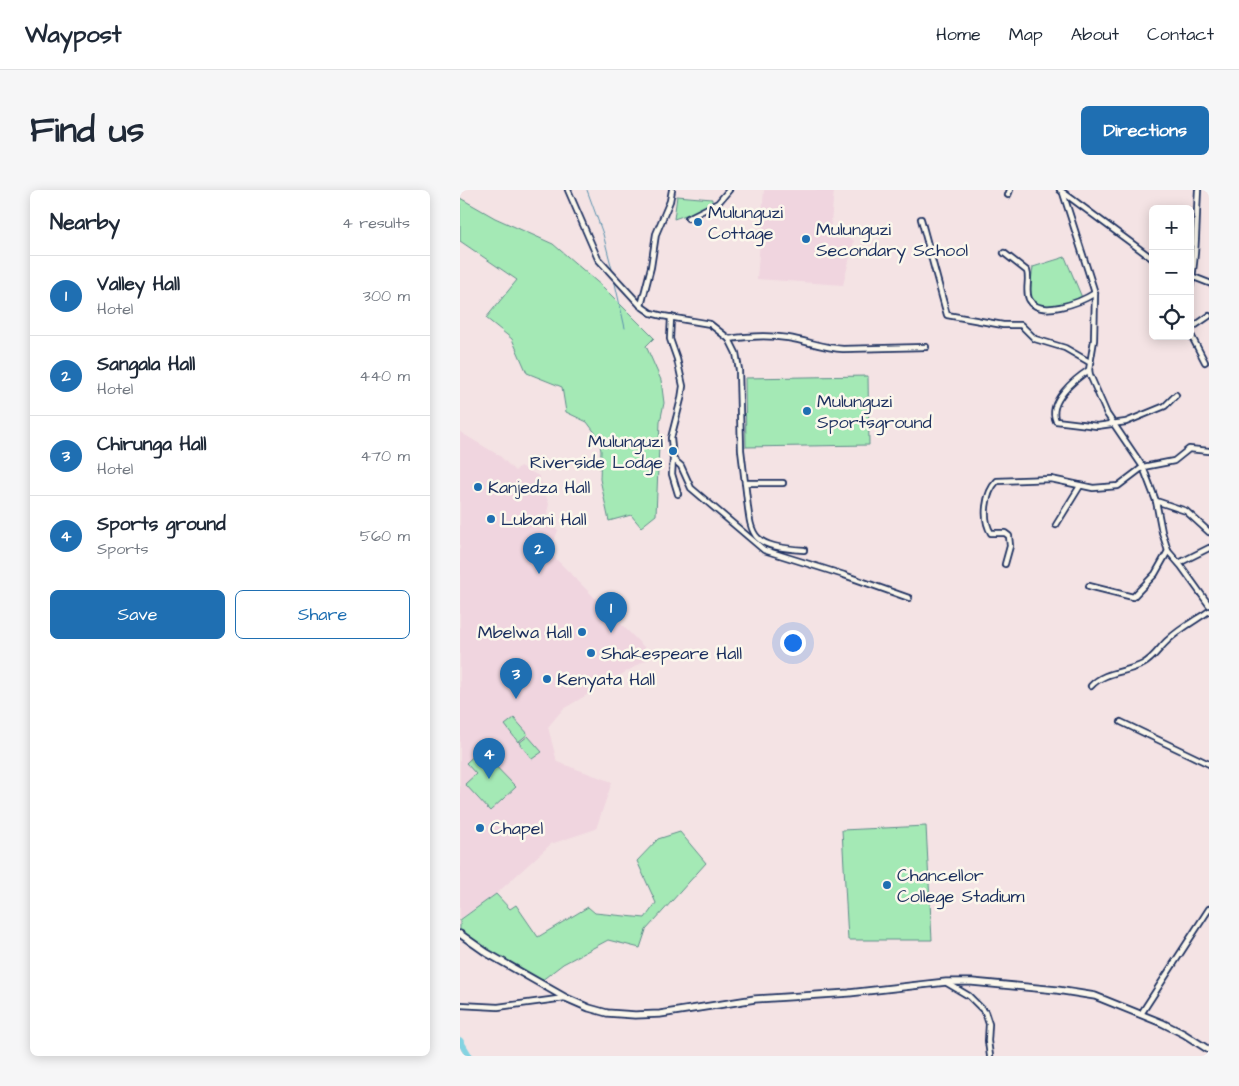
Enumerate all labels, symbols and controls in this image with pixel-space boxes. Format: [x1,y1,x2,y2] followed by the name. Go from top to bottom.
[25,18,122,52] text: Waypost
[936,22,981,47] text: Home
[1009,22,1043,47] text: Map
[1071,22,1119,47] text: About
[1147,22,1214,47] text: Contact
[30,106,144,155] text: Find us
[1081,106,1209,155] button: Directions
[708,200,783,247] place label: Mulunguzi Cottage
[1149,205,1194,340] map controls
[1149,205,1194,250] button: +
[50,208,120,237] text: Nearby
[342,212,410,234] text: 4 results
[692,216,704,228] marker: Mulunguzi Cottage
[816,217,968,264] place label: Mulunguzi Secondary School
[800,233,812,245] marker: Mulunguzi Secondary School
[1149,250,1194,295] button: −
[97,271,180,298] text: Valley Hall
[65,285,67,307] text: 1
[363,285,410,307] text: 300 m
[1149,295,1194,340] button: locate
[97,298,133,320] text: Hotel
[97,351,195,378] text: Sangala Hall
[61,365,71,387] text: 2
[359,365,410,387] text: 440 m
[97,378,133,400] text: Hotel
[817,389,932,436] place label: Mulunguzi Sportsground
[801,405,813,417] marker: Mulunguzi Sportsground
[530,429,663,476] place label: Mulunguzi Riverside Lodge
[97,431,207,458] text: Chirunga Hall
[62,445,70,467] text: 3
[360,445,410,467] text: 470 m
[667,445,679,457] marker: Mulunguzi Riverside Lodge
[97,458,133,480] text: Hotel
[488,475,590,500] place label: Kanjedza Hall
[472,481,484,493] marker: Kanjedza Hall
[501,507,587,532] place label: Lubani Hall
[97,511,226,538] text: Sports ground
[485,513,497,525] marker: Lubani Hall
[61,525,71,547] text: 4
[360,525,410,547] text: 560 m
[523,533,555,574] pin: 2
[97,538,149,560] text: Sports
[50,590,225,639] button: Save
[235,590,410,639] button: Share
[595,592,627,633] pin: 1
[478,620,572,645] place label: Mbelwa Hall
[576,626,588,638] marker: Mbelwa Hall
[780,630,806,656] your location
[601,641,742,666] place label: Shakespeare Hall
[585,647,597,659] marker: Shakespeare Hall
[500,658,532,699] pin: 3
[557,667,655,693] place label: Kenyata Hall
[541,673,553,685] marker: Kenyata Hall
[473,738,505,779] pin: 4
[490,816,544,841] place label: Chapel
[474,822,486,834] marker: Chapel
[897,863,1025,910] place label: Chancellor College Stadium
[881,879,893,891] marker: Chancellor College Stadium

